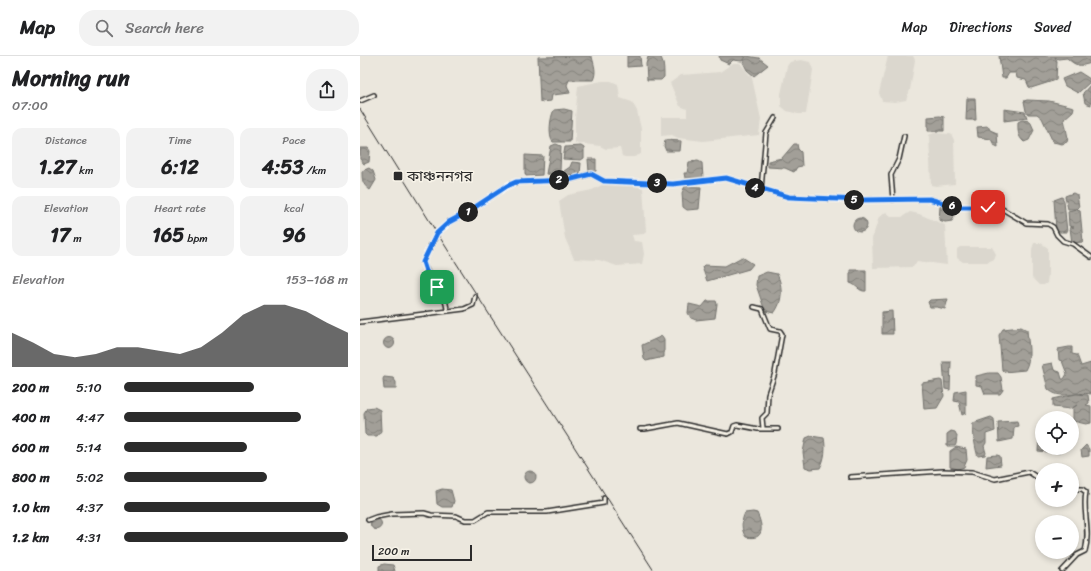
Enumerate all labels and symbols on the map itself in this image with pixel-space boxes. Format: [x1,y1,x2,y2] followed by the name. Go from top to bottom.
[406,163,474,189] place label: কাঞ্চননগর
[392,170,404,182] marker: কাঞ্চননগর
[549,170,569,190] pin: 2
[647,173,667,193] pin: 3
[745,178,765,198] pin: 4
[844,190,864,210] pin: 5
[971,190,1005,224] pin
[942,196,962,216] pin: 6
[458,202,478,222] pin: 1
[420,270,454,304] pin
[372,543,472,562] scale bar

